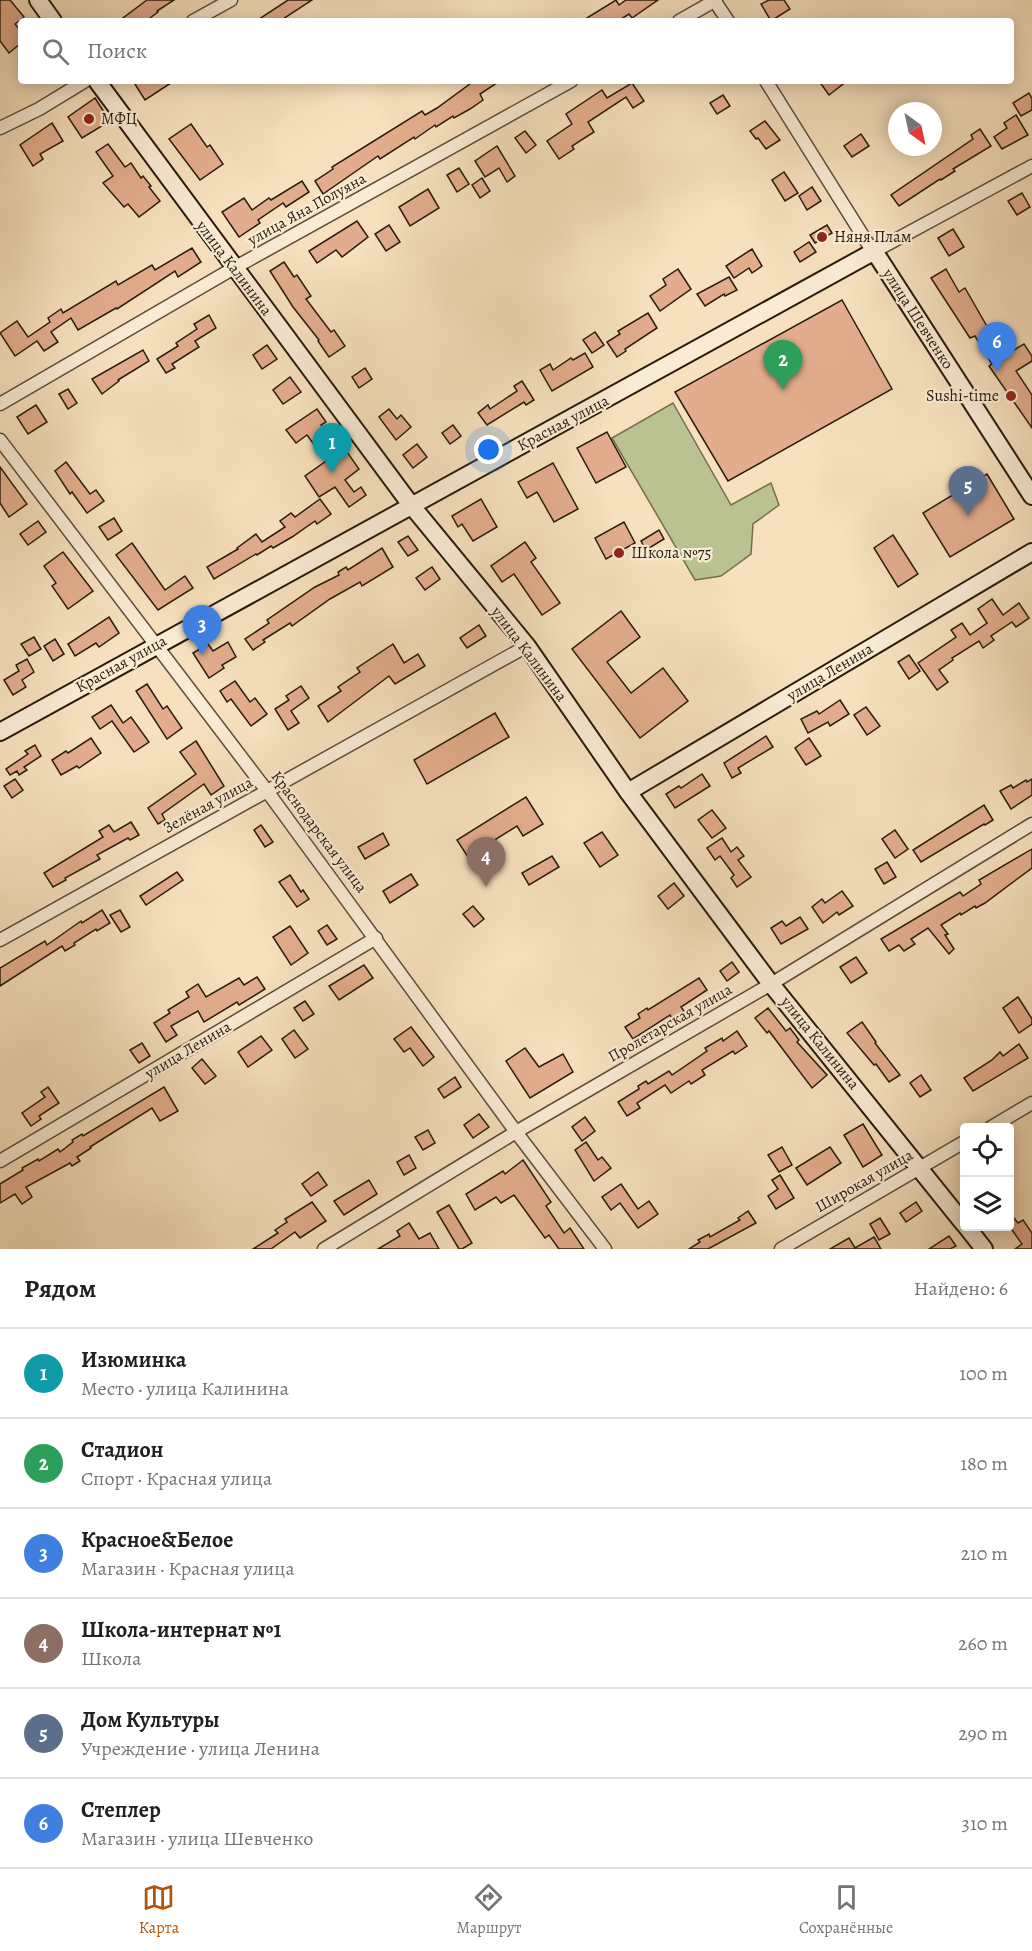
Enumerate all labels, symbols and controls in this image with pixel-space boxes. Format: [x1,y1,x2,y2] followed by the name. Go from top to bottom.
[18,18,1014,84] search box
[39,35,72,68] icon: search
[87,36,147,66] text: Поиск
[888,102,942,156] north arrow
[101,108,137,130] place label: МФЦ
[82,112,96,126] marker: МФЦ
[243,167,371,251] street label: улица Яна Полуяна
[190,215,278,321] street label: улица Калинина
[834,226,912,248] place label: Няня Плам
[815,230,829,244] marker: Няня Плам
[877,264,959,374] street label: улица Шевченко
[978,322,1016,372] pin: 6
[764,340,802,390] pin: 2
[926,385,999,407] place label: Sushi-time
[513,389,613,456] street label: Красная улица
[1004,389,1018,403] marker: Sushi-time
[312,424,352,473] pin: 1
[474,435,503,464] your location
[948,466,988,516] pin: 5
[631,542,711,564] place label: Школа №75
[612,546,626,560] marker: Школа №75
[485,601,573,707] street label: улица Калинина
[182,606,222,655] pin: 3
[71,630,171,698] street label: Красная улица
[782,637,878,707] street label: улица Ленина
[266,766,373,898] street label: Краснодарская улица
[159,771,257,839] street label: Зелёная улица
[466,838,506,887] pin: 4
[604,978,737,1068] street label: Пролетарская улица
[775,991,865,1095] street label: улица Калинина
[140,1015,236,1085] street label: улица Ленина
[960,1123,1014,1231] map controls
[960,1123,1014,1177] button: locate
[811,1144,918,1218] street label: Широкая улица
[960,1177,1014,1231] button: layers
[24,1271,96,1306] text: Рядом
[914,1275,1008,1302] text: Найдено: 6
[81,1345,187,1375] text: Изюминка
[40,1360,47,1387] text: 1
[959,1360,1008,1387] text: 100 m
[81,1375,289,1402] text: Место · улица Калинина
[81,1435,164,1465] text: Стадион
[39,1450,48,1477] text: 2
[960,1450,1008,1477] text: 180 m
[81,1465,272,1492] text: Спорт · Красная улица
[81,1525,233,1555] text: Красное&Белое
[39,1540,48,1567] text: 3
[960,1540,1008,1567] text: 210 m
[81,1555,295,1582] text: Магазин · Красная улица
[81,1615,281,1645] text: Школа-интернат №1
[39,1630,48,1657] text: 4
[958,1630,1008,1657] text: 260 m
[81,1645,141,1672] text: Школа
[81,1705,220,1735] text: Дом Культуры
[39,1720,48,1747] text: 5
[958,1720,1008,1747] text: 290 m
[81,1735,320,1762] text: Учреждение · улица Ленина
[81,1795,161,1825] text: Степлер
[39,1810,48,1837] text: 6
[962,1810,1008,1837] text: 310 m
[81,1825,313,1852] text: Магазин · улица Шевченко
[139,1881,179,1939] tab: Карта
[457,1881,521,1939] tab: Маршрут
[799,1881,893,1939] tab: Сохранённые

